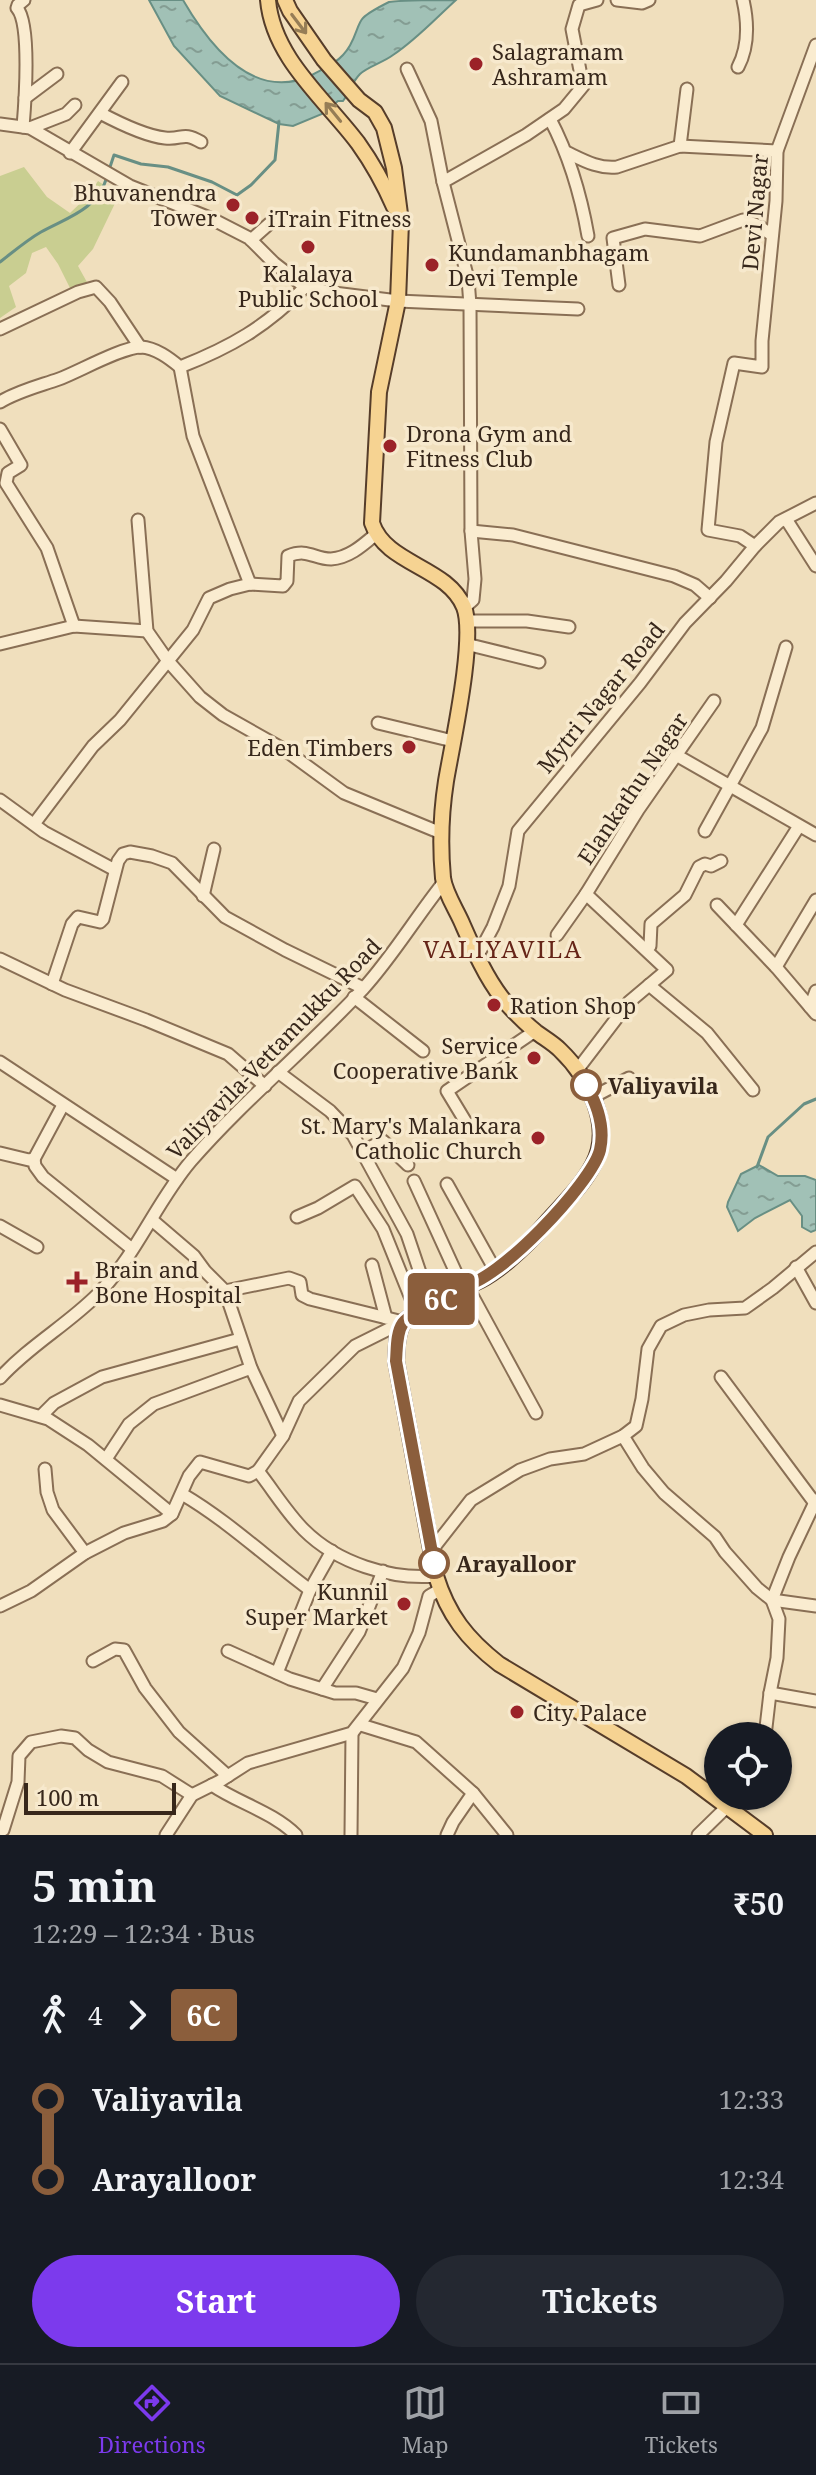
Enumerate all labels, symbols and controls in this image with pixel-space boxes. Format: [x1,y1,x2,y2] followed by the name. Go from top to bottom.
[291,13,308,35] one-way arrow
[492,36,624,91] place label: Salagramam Ashramam
[467,55,485,73] marker: Salagramam Ashramam
[325,102,343,123] one-way arrow
[734,152,774,272] street label: Devi Nagar
[74,177,218,232] place label: Bhuvanendra Tower
[224,196,242,214] marker: Bhuvanendra Tower
[268,203,411,233] place label: iTrain Fitness
[243,209,261,227] marker: iTrain Fitness
[448,237,649,292] place label: Kundamanbhagam Devi Temple
[299,238,317,256] marker: Kalalaya Public School
[423,256,441,274] marker: Kundamanbhagam Devi Temple
[238,258,378,313] place label: Kalalaya Public School
[406,418,573,473] place label: Drona Gym and Fitness Club
[381,437,399,455] marker: Drona Gym and Fitness Club
[530,615,671,779] street label: Mytri Nagar Road
[570,706,694,870] street label: Elankathu Nagar
[247,732,393,762] place label: Eden Timbers
[400,738,418,756] marker: Eden Timbers
[159,930,387,1165] street label: Valiyavila-Vettamukku Road
[423,932,583,965] district label: VALIYAVILA
[510,990,636,1020] place label: Ration Shop
[485,996,503,1014] marker: Ration Shop
[333,1030,518,1085] place label: Service Cooperative Bank
[525,1049,543,1067] marker: Service Cooperative Bank
[571,1070,601,1100] marker: Valiyavila
[608,1070,719,1100] place label: Valiyavila
[301,1110,522,1165] place label: St. Mary's Malankara Catholic Church
[529,1129,547,1147] marker: St. Mary's Malankara Catholic Church
[95,1254,242,1309] place label: Brain and Bone Hospital
[66,1271,88,1293] marker: Brain and Bone Hospital
[405,1273,477,1325] line badge: 6C
[424,1280,458,1318] text: 6C
[419,1548,449,1578] marker: Arayalloor
[456,1548,577,1578] place label: Arayalloor
[245,1576,388,1631] place label: Kunnil Super Market
[395,1595,413,1613] marker: Kunnil Super Market
[533,1697,647,1727] place label: City Palace
[508,1703,526,1721] marker: City Palace
[704,1722,792,1810] map controls
[704,1722,792,1810] button: locate
[24,1779,176,1815] scale bar
[36,1782,99,1812] text: 100 m
[32,1855,157,1915] text: 5 min
[733,1883,784,1924] text: ₹50
[32,1915,255,1951] text: 12:29 – 12:34 · Bus
[32,1993,76,2037] icon: walk
[115,1993,159,2037] icon: forward
[187,1996,221,2034] text: 6C
[88,1997,103,2033] text: 4
[92,2079,243,2120] text: Valiyavila
[718,2081,784,2117] text: 12:33
[92,2159,256,2200] text: Arayalloor
[718,2161,784,2197] text: 12:34
[32,2255,400,2347] button: Start
[416,2255,784,2347] button: Tickets
[98,2381,206,2459] tab: Directions
[402,2381,448,2459] tab: Map
[645,2381,718,2459] tab: Tickets

